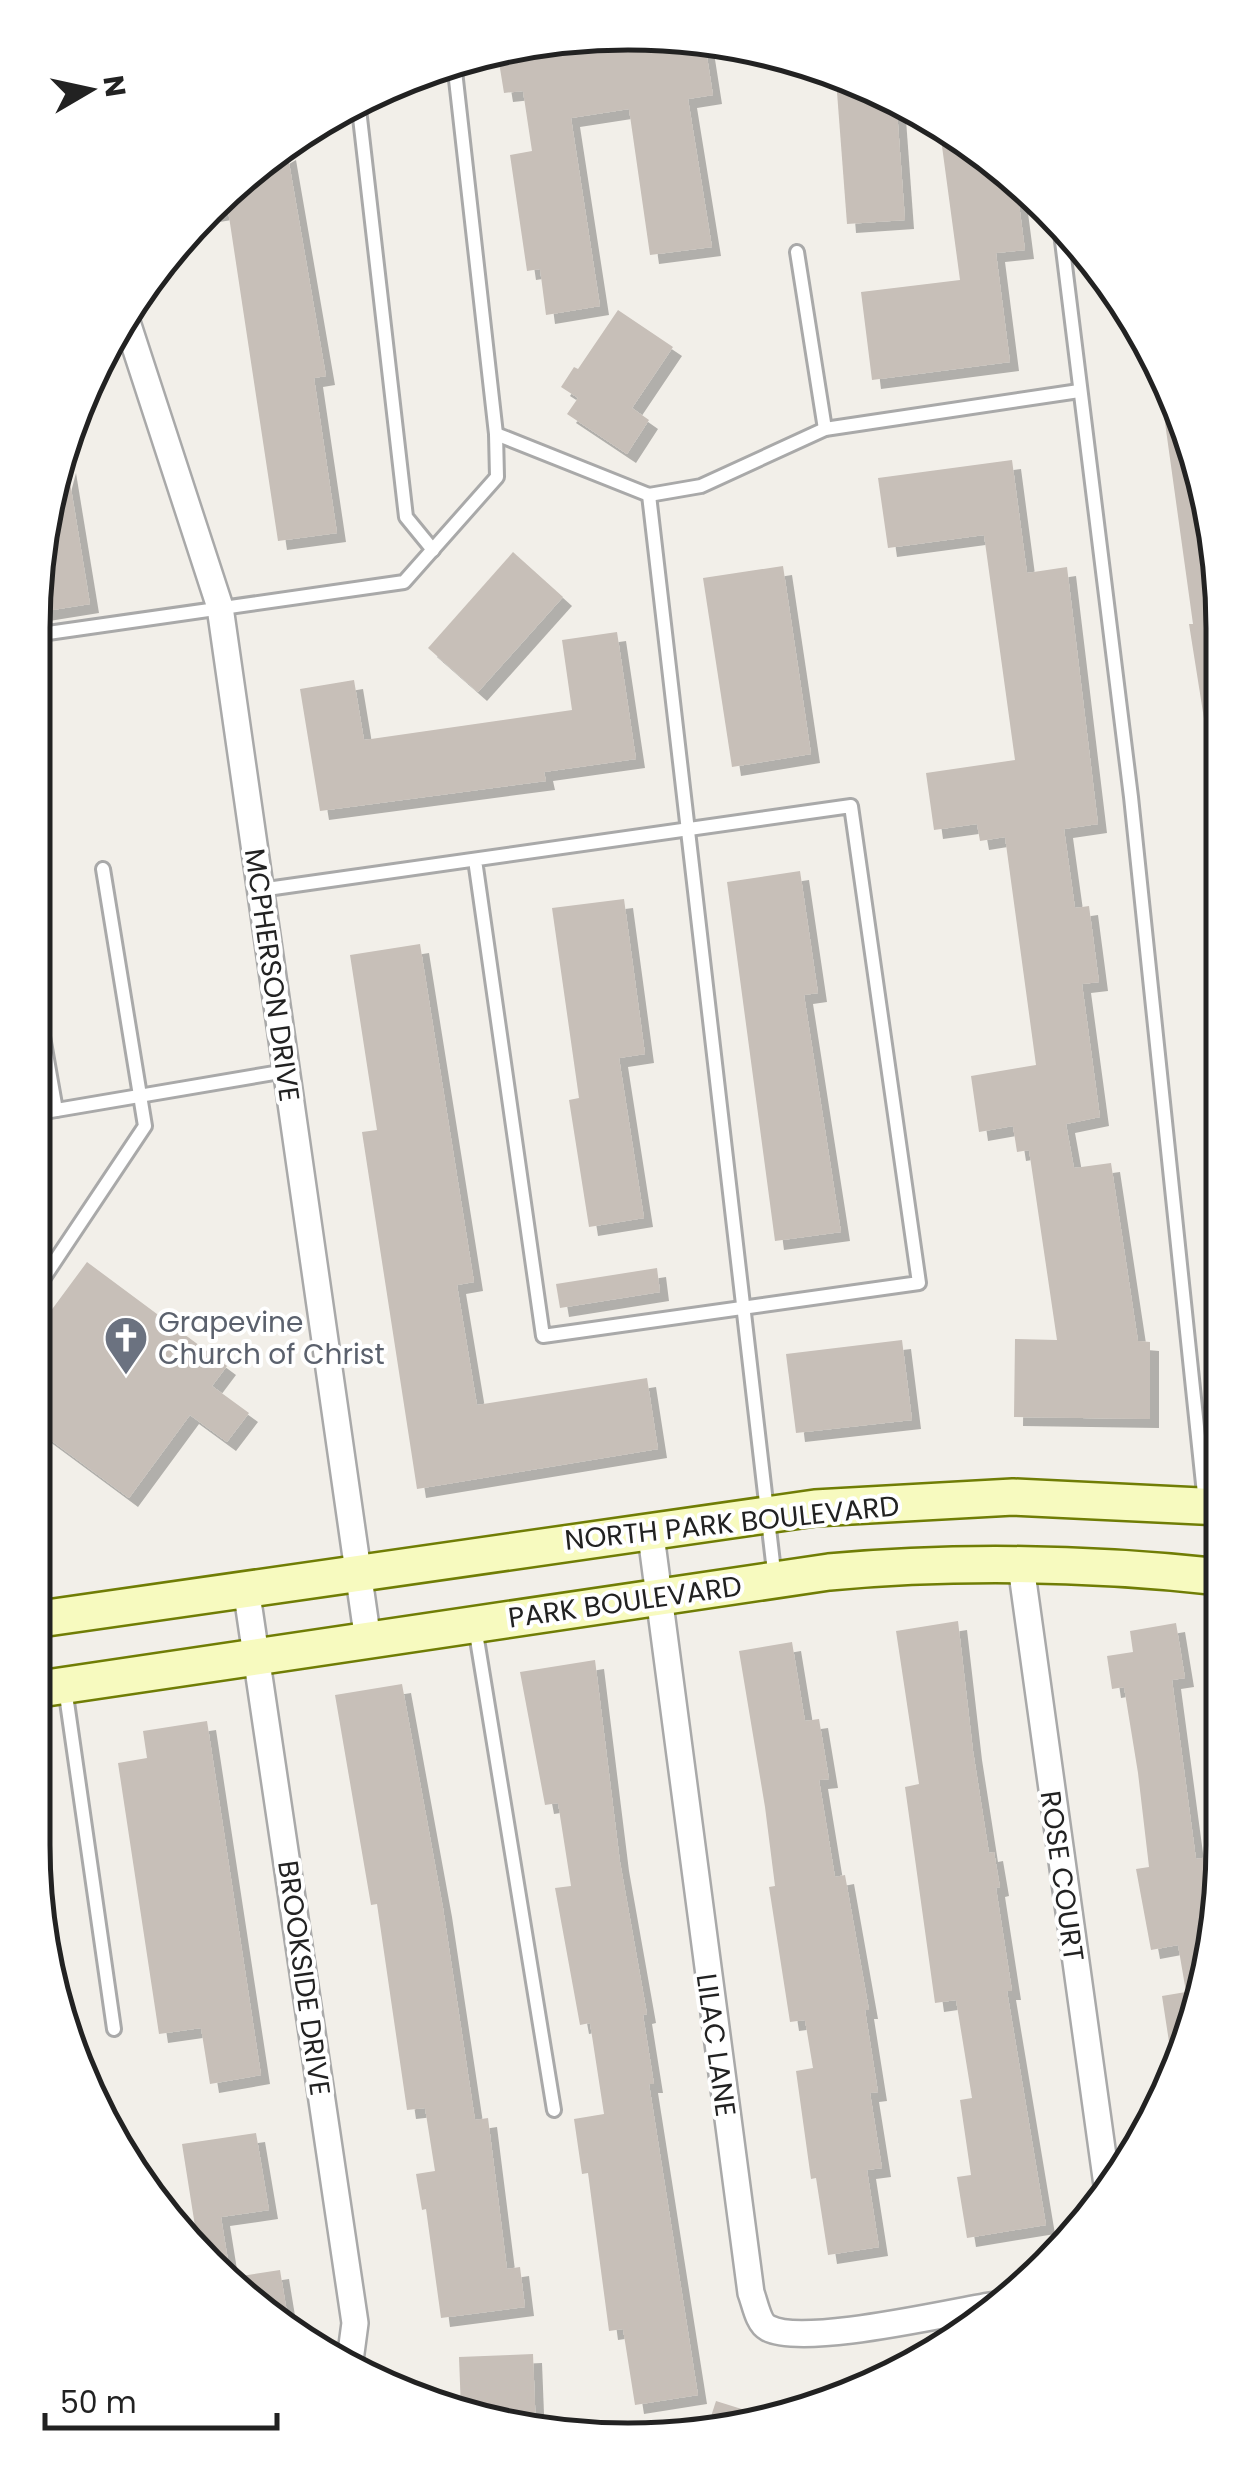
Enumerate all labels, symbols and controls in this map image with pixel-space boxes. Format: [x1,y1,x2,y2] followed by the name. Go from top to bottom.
[40,40,140,140] north arrow
[93,73,135,100] text: N
[235,846,309,1104] street label: MCPHERSON DRIVE
[158,1303,385,1374] place label: Grapevine Church of Christ
[103,1315,149,1376] church icon: Grapevine Church of Christ
[563,1486,901,1560] street label: NORTH PARK BOULEVARD
[506,1566,744,1638] street label: PARK BOULEVARD
[1031,1788,1093,1964] street label: ROSE COURT
[268,1858,340,2098] street label: BROOKSIDE DRIVE
[687,1971,745,2119] street label: LILAC LANE
[45,2368,278,2430] scale bar
[60,2381,137,2424] text: 50 m

